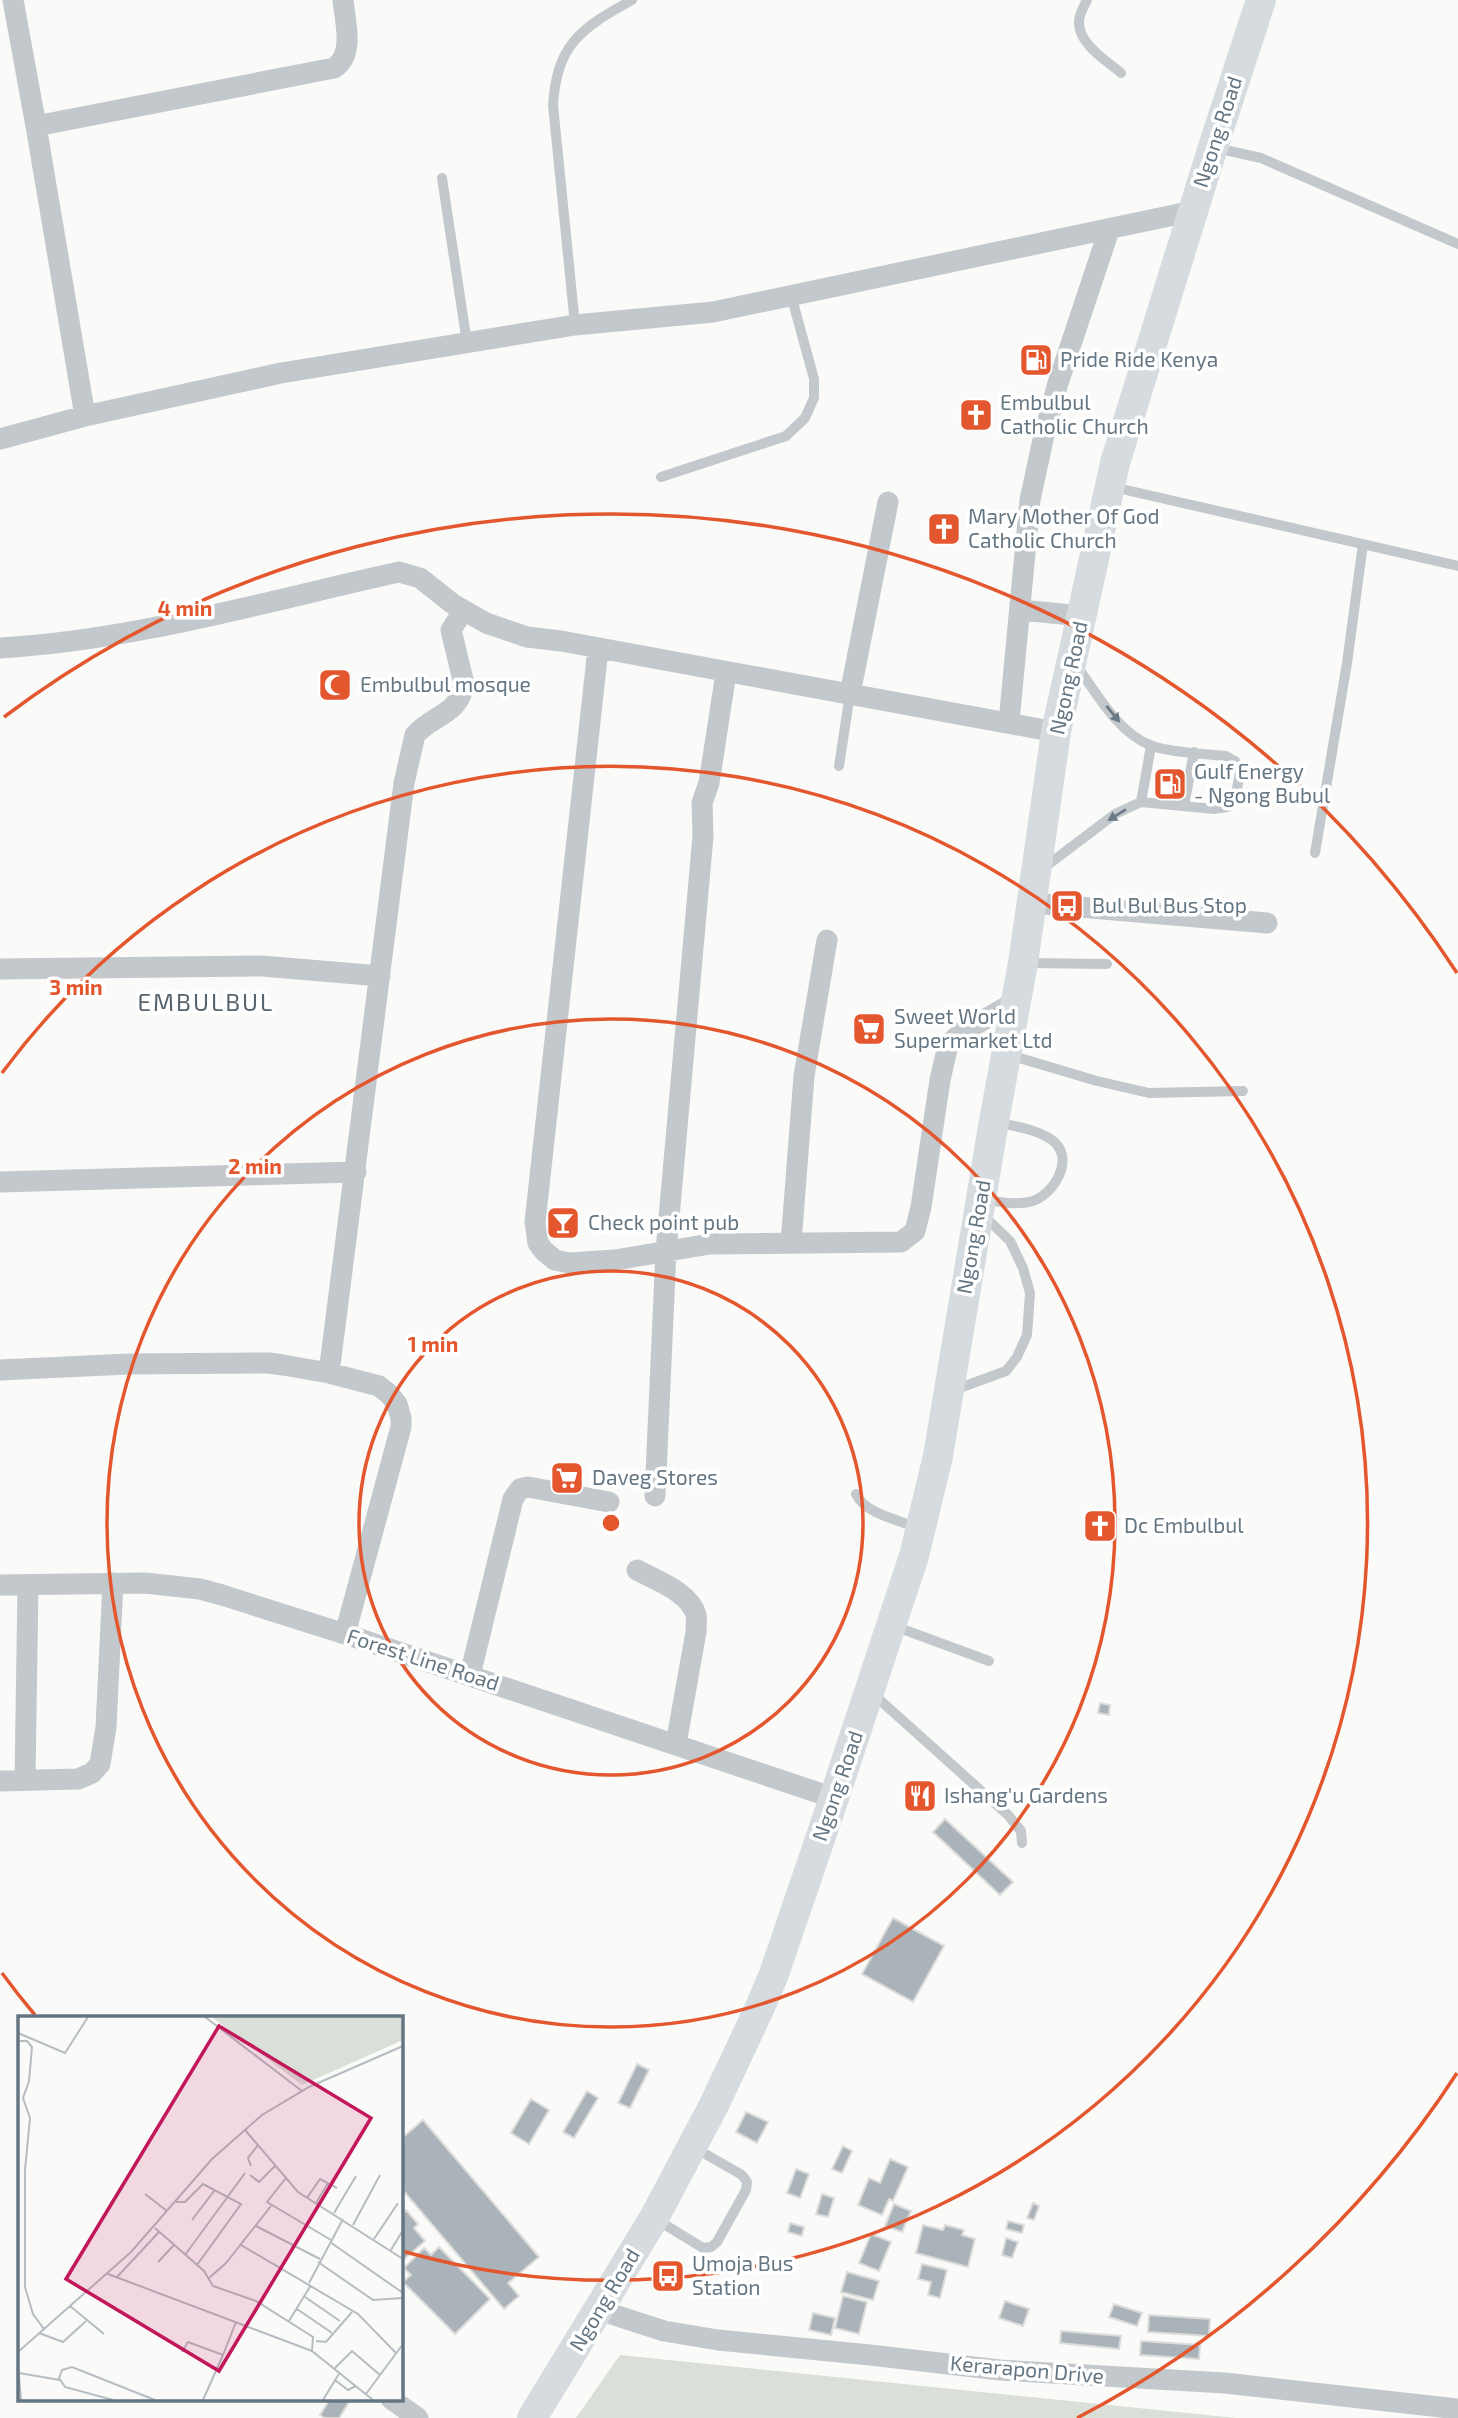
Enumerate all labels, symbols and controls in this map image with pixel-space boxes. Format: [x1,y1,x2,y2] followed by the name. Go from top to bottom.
[1187,73,1246,190] street label: Ngong Road
[1017,341,1055,379] fuel station icon: Pride Ride Kenya
[1060,346,1218,371] place label: Pride Ride Kenya
[1000,389,1149,438] place label: Embulbul Catholic Church
[957,396,995,434] church icon: Embulbul Catholic Church
[968,503,1160,552] place label: Mary Mother Of God Catholic Church
[925,510,963,548] church icon: Mary Mother Of God Catholic Church
[158,595,212,620] text: 4 min
[1043,619,1092,737] street label: Ngong Road
[316,666,354,704] mosque icon: Embulbul mosque
[360,671,531,696] place label: Embulbul mosque
[1105,706,1120,723] one-way arrow
[1194,758,1331,807] place label: Gulf Energy - Ngong Bubul
[1151,765,1189,803] fuel station icon: Gulf Energy - Ngong Bubul
[1107,808,1126,821] one-way arrow
[1048,887,1086,925] bus stop icon: Bul Bul Bus Stop
[1092,892,1247,917] place label: Bul Bul Bus Stop
[49,974,103,999] text: 3 min
[138,987,274,1016] district label: EMBULBUL
[894,1003,1053,1052] place label: Sweet World Supermarket Ltd
[850,1010,888,1048] supermarket icon: Sweet World Supermarket Ltd
[228,1153,282,1178] text: 2 min
[950,1178,995,1296] street label: Ngong Road
[544,1204,582,1242] bar icon: Check point pub
[588,1209,739,1234] place label: Check point pub
[408,1331,458,1356] text: 1 min
[548,1459,586,1497] supermarket icon: Daveg Stores
[592,1464,718,1489] place label: Daveg Stores
[1081,1507,1119,1545] church icon: Dc Embulbul
[599,1511,623,1535] centre of rings
[1124,1512,1244,1537] place label: Dc Embulbul
[344,1622,503,1695] street label: Forest Line Road
[806,1727,867,1844] street label: Ngong Road
[901,1777,939,1815] restaurant icon: Ishang'u Gardens
[944,1782,1108,1807] place label: Ishang'u Gardens
[18,2016,402,2400] inset map
[563,2243,644,2355] street label: Ngong Road
[692,2250,793,2299] place label: Umoja Bus Station
[649,2257,687,2295] bus stop icon: Umoja Bus Station
[949,2349,1105,2388] street label: Kerarapon Drive

